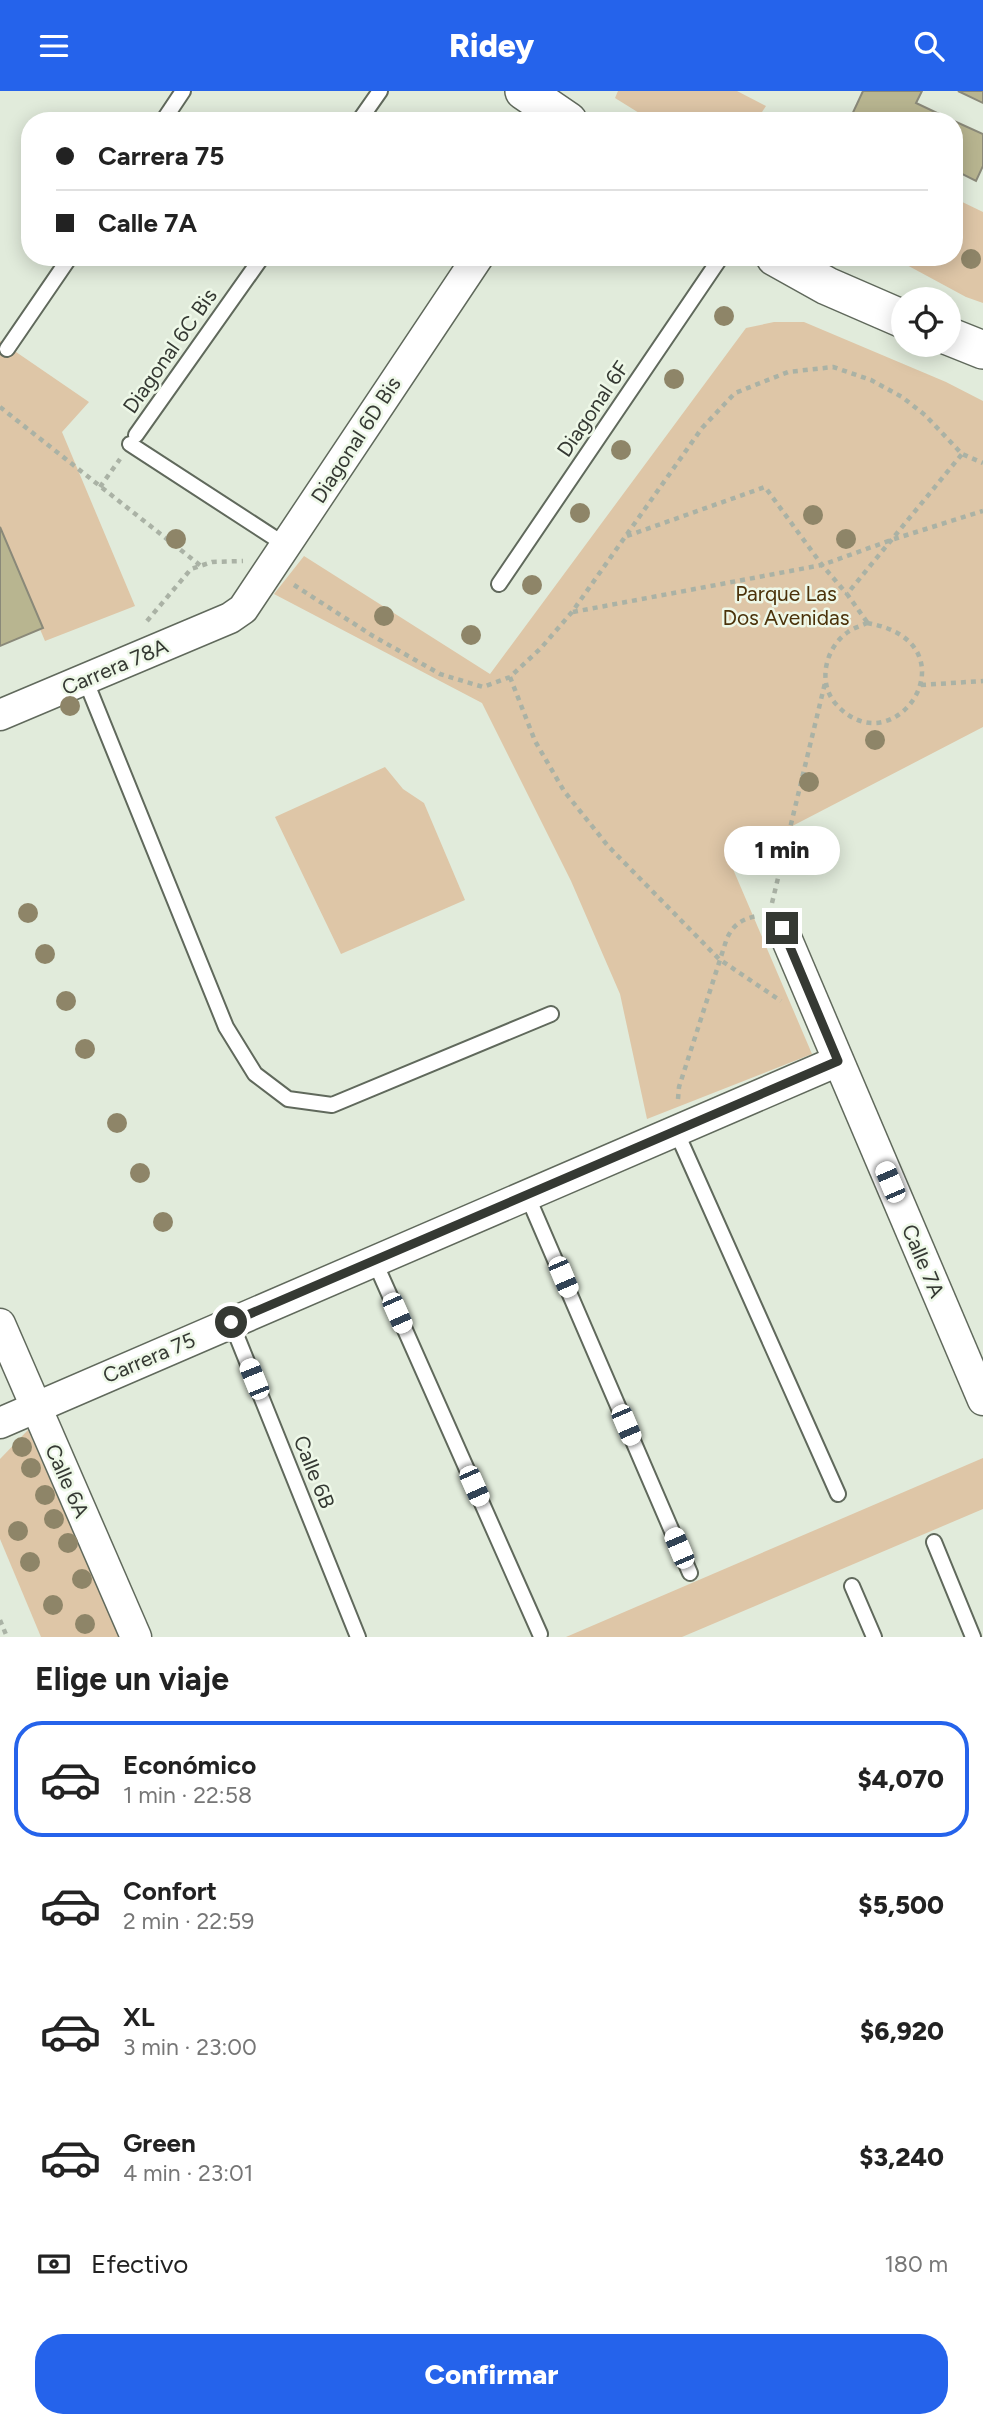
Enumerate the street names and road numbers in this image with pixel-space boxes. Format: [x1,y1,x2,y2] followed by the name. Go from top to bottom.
[117,284,222,418] street label: Diagonal 6C Bis
[551,356,634,461] street label: Diagonal 6F
[305,372,406,508] street label: Diagonal 6D Bis
[58,633,172,700] street label: Carrera 78A
[897,1220,950,1301] street label: Calle 7A
[99,1327,199,1388] street label: Carrera 75
[289,1432,340,1512] street label: Calle 6B
[40,1440,95,1521] street label: Calle 6A

